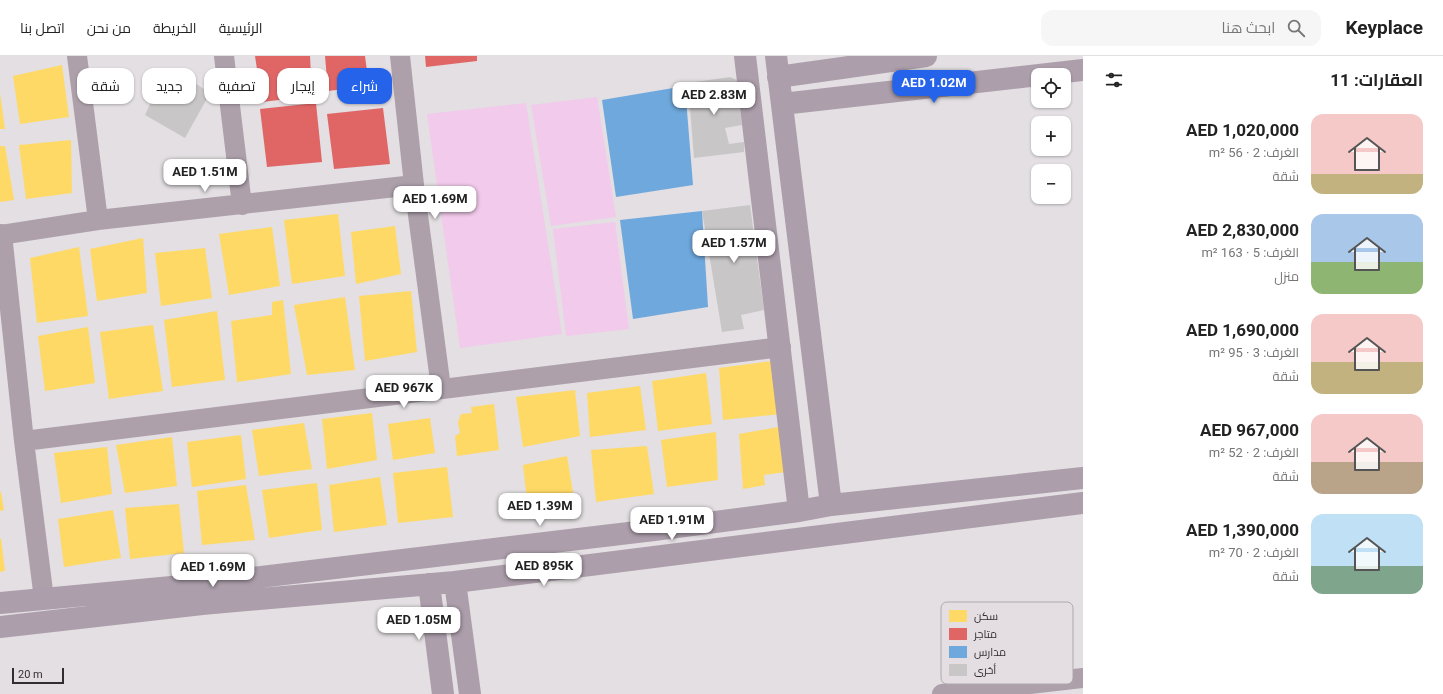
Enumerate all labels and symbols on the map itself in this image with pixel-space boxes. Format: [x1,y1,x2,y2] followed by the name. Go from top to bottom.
[888,70,980,104] pin: AED 1.02M
[668,82,760,116] pin: AED 2.83M
[159,159,251,193] pin: AED 1.51M
[389,186,481,220] pin: AED 1.69M
[688,230,780,264] pin: AED 1.57M
[363,375,445,409] pin: AED 967K
[494,493,586,527] pin: AED 1.39M
[626,507,718,541] pin: AED 1.91M
[503,553,585,587] pin: AED 895K
[167,554,259,588] pin: AED 1.69M
[941,602,1073,684] legend
[373,607,465,641] pin: AED 1.05M
[974,610,998,623] text: سكن
[973,628,997,641] text: متاجر
[974,646,1006,659] text: مدارس
[974,663,996,677] text: أخرى
[12,666,64,685] scale bar

